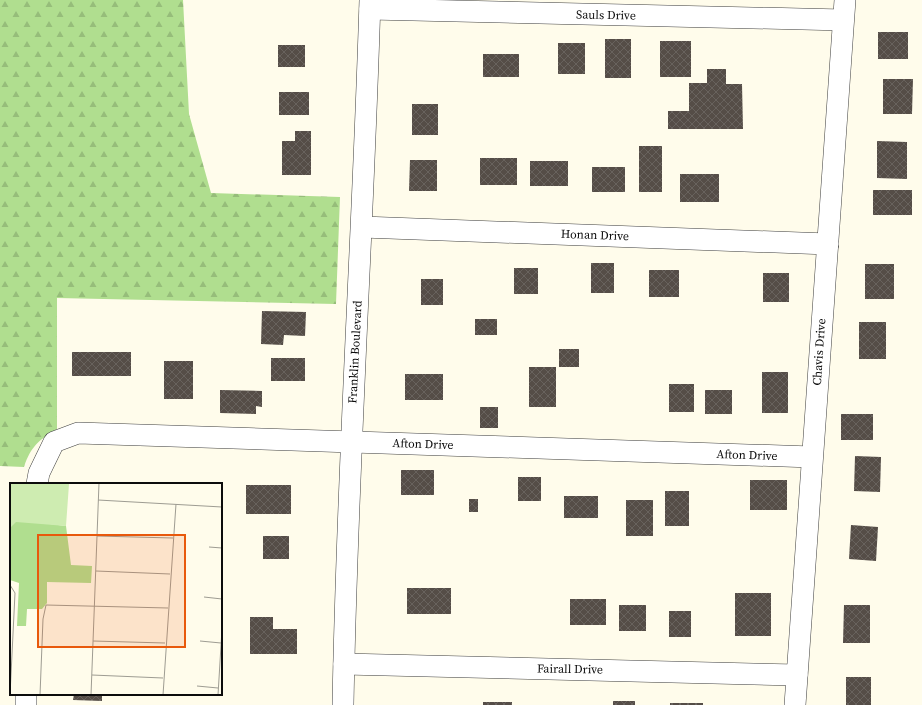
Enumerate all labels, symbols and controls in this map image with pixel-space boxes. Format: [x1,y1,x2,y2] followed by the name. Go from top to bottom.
[576,6,636,24] street label: Sauls Drive
[561,226,629,244] street label: Honan Drive
[344,300,366,404] street label: Franklin Boulevard
[809,318,829,386] street label: Chavis Drive
[392,435,454,453] street label: Afton Drive
[716,446,778,464] street label: Afton Drive
[10,483,222,695] inset map
[537,660,603,678] street label: Fairall Drive

